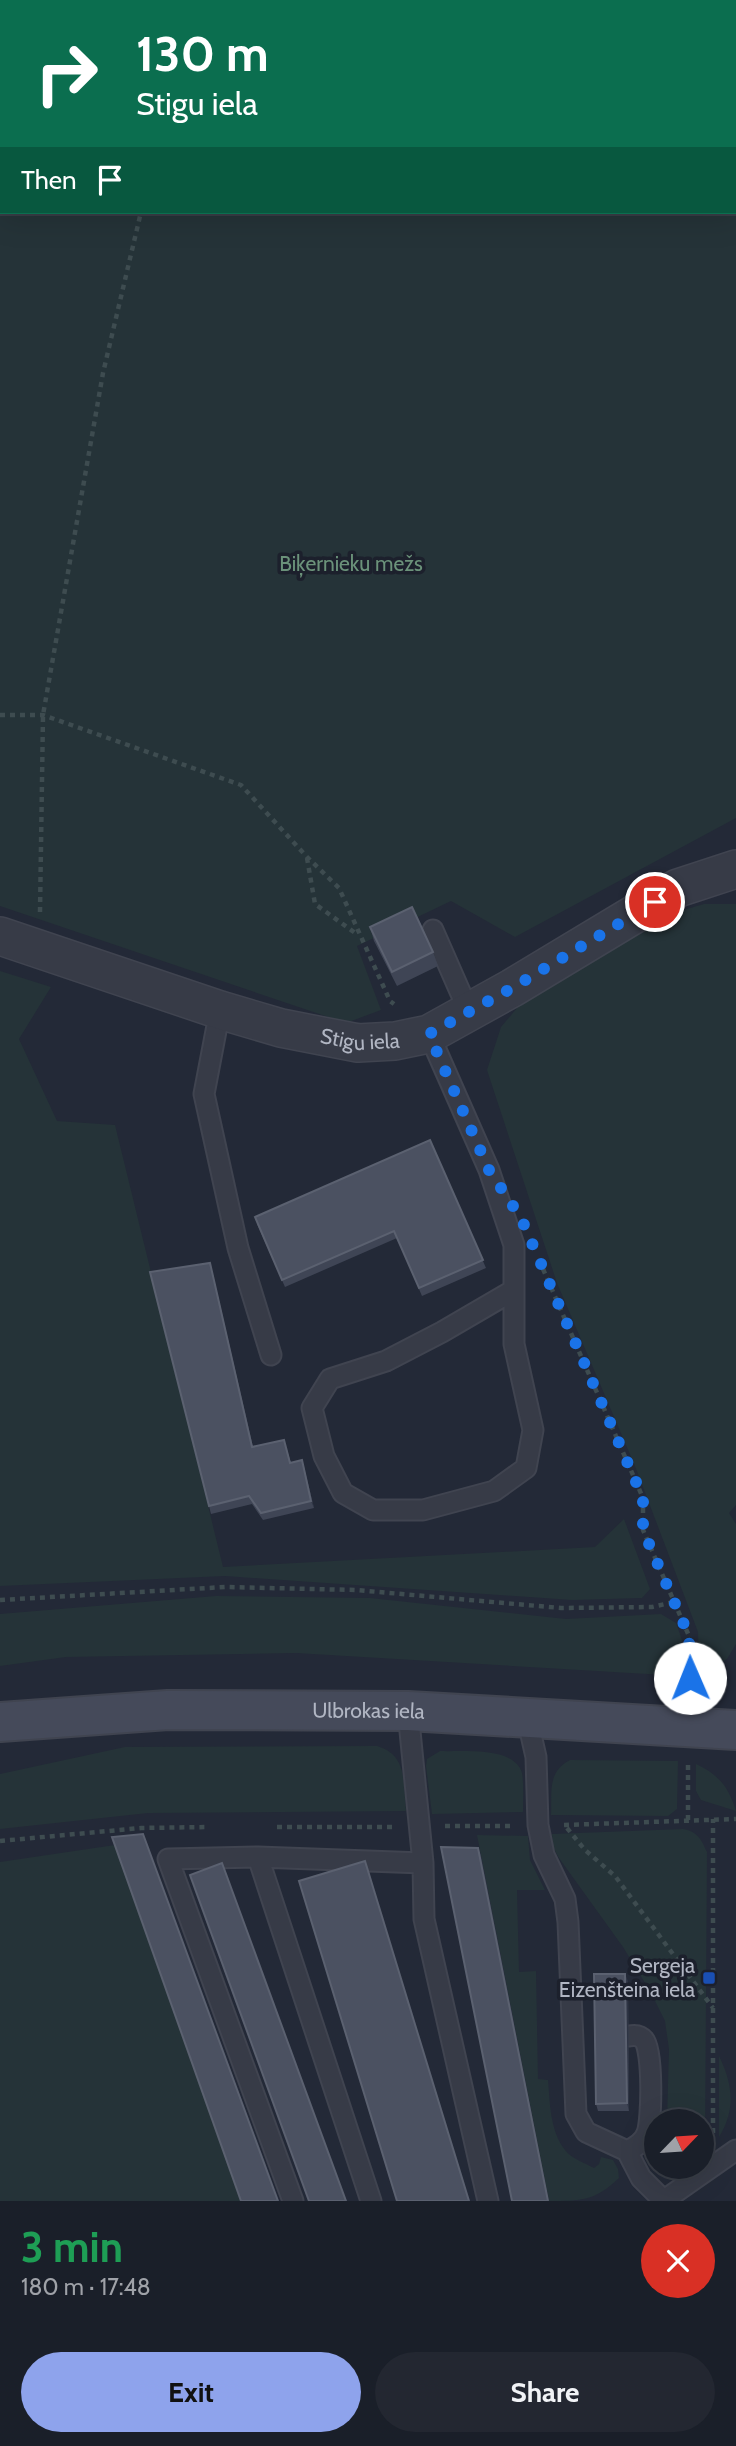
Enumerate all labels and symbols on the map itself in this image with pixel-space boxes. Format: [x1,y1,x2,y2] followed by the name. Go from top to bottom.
[279,551,423,578] park label: Biķernieku mežs
[625,872,685,932] pin
[318,1023,400,1055] street label: Stigu iela
[653,1641,727,1715] position arrow
[312,1698,426,1724] street label: Ulbrokas iela
[559,1953,695,2002] place label: Sergeja Eizenšteina iela
[701,1970,717,1986] marker: Sergeja Eizenšteina iela
[644,2109,714,2179] north arrow

